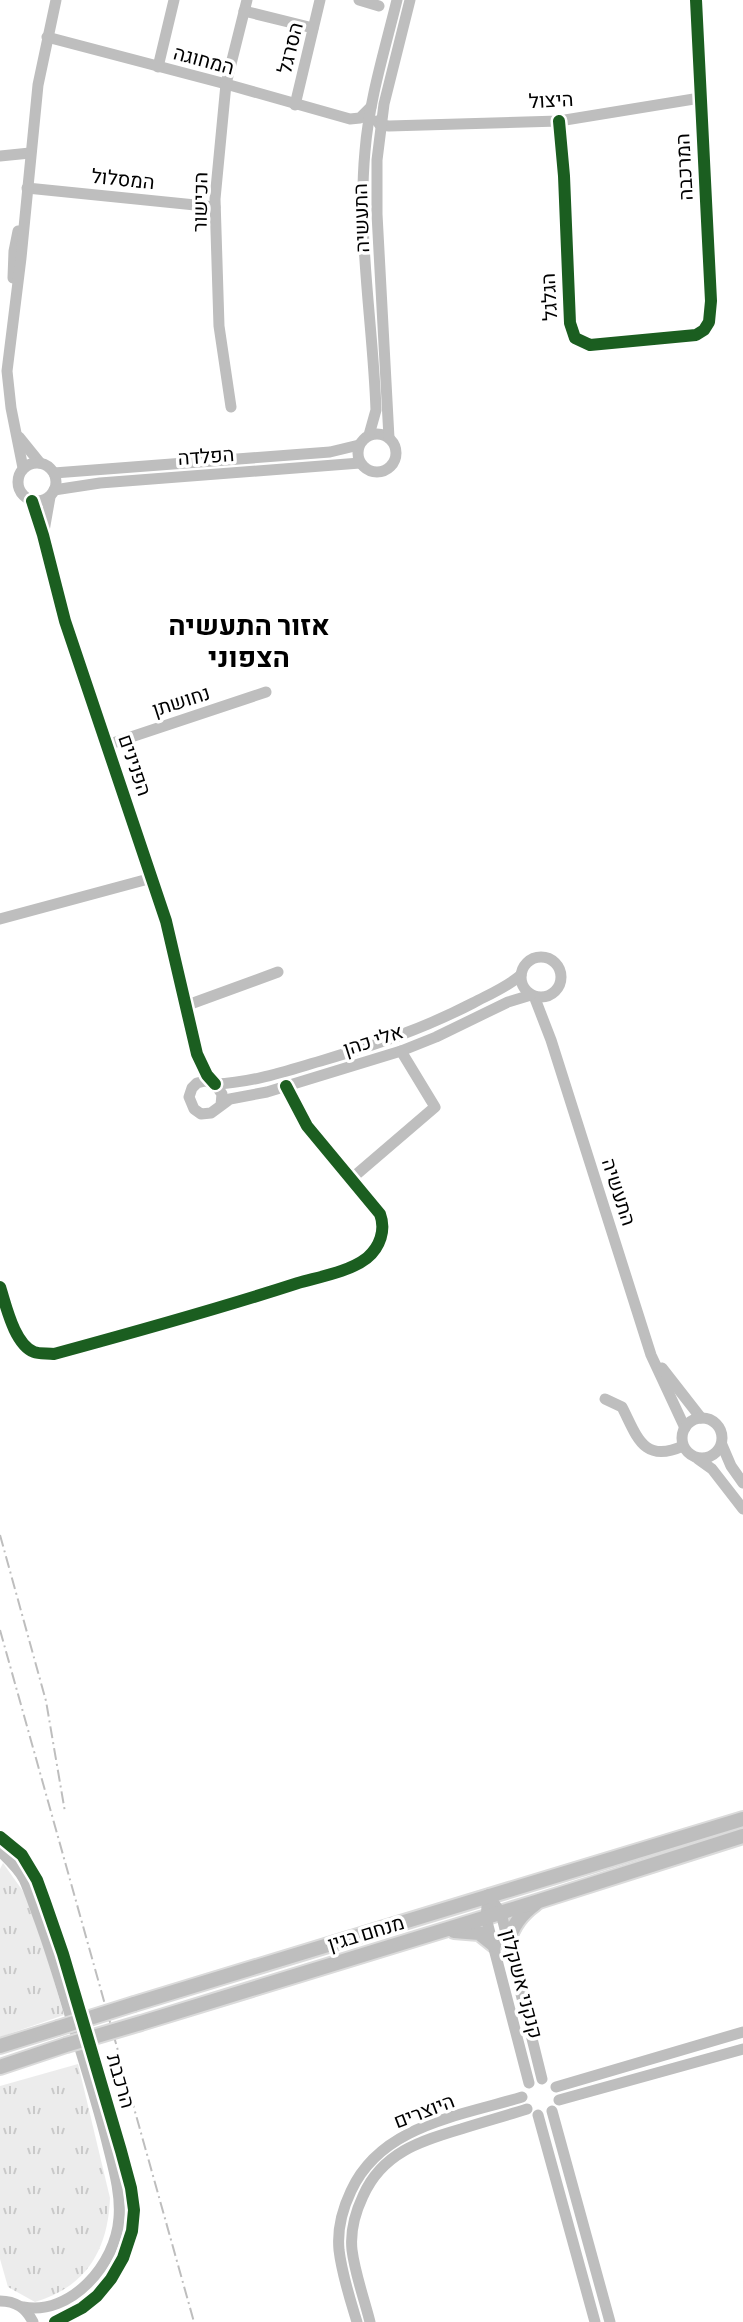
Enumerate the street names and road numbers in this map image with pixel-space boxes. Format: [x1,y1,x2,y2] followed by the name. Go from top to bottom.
[270,19,309,77] street label: הסרגל
[171,38,238,81] street label: המחוגה
[528,85,574,114] street label: היצול
[668,133,699,201] street label: המרכבה
[90,162,156,195] street label: המסלול
[185,172,214,232] street label: הכישור
[346,183,375,253] street label: התעשיה
[534,272,563,322] street label: הגלגל
[177,440,235,471] street label: הפלדה
[148,679,213,723] street label: נחושתן
[112,730,159,799] street label: הפנינים
[339,1017,406,1062] street label: אלי כהן
[596,1155,643,1229] street label: התעשיה
[324,1908,408,1957] street label: מנחם בגין
[495,1926,550,2042] street label: קנקני אשקלון
[101,2051,142,2111] street label: הרכבת
[389,2087,458,2134] street label: היוצרים

